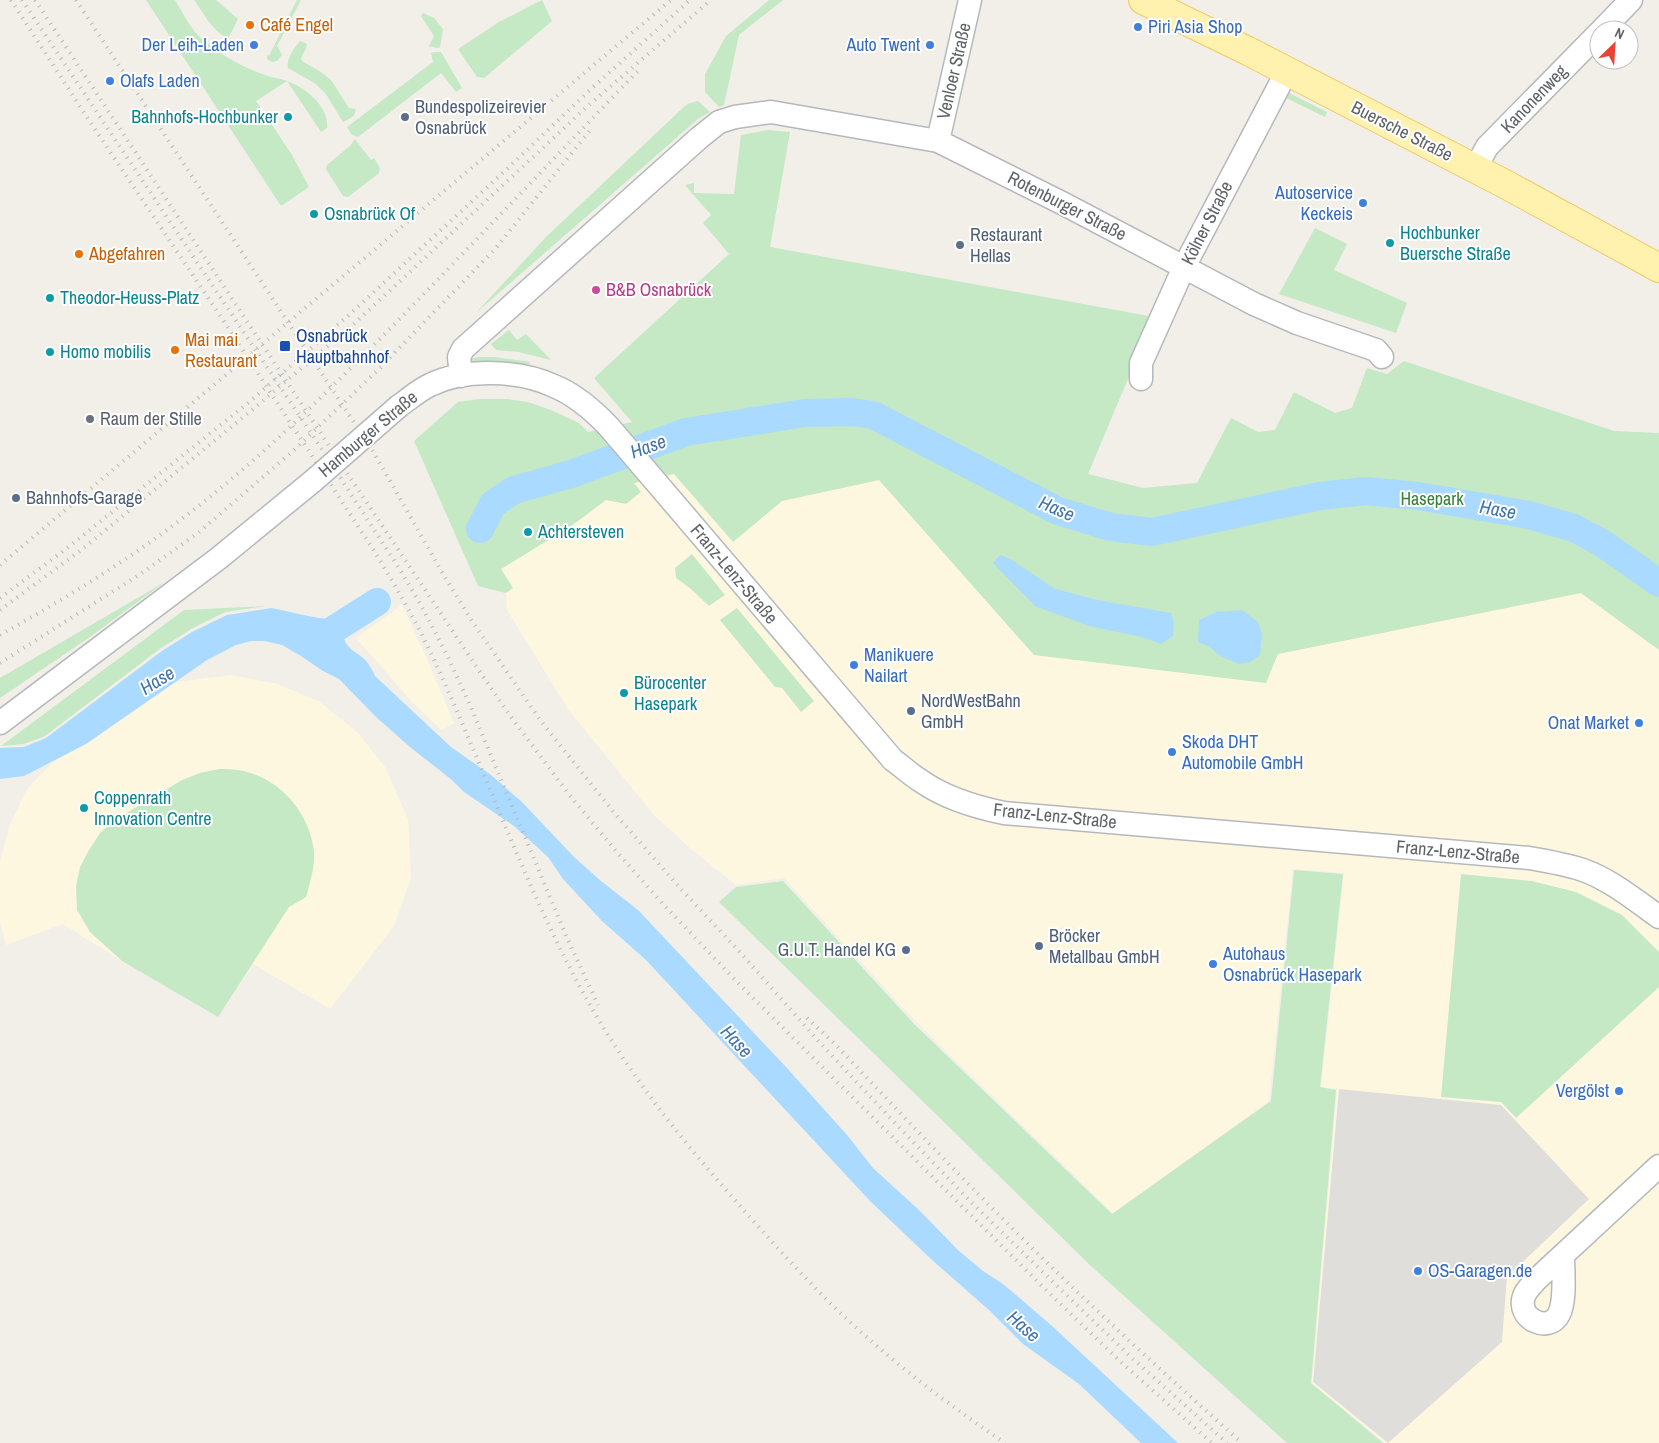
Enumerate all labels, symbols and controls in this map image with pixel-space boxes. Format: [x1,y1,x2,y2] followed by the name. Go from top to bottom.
[260,12,333,37] place label: Café Engel
[1148,14,1242,39] place label: Piri Asia Shop
[244,19,256,31] marker: Café Engel
[930,20,977,122] street label: Venloer Straße
[1589,20,1639,70] north arrow
[1132,21,1144,33] marker: Piri Asia Shop
[1612,23,1627,43] text: N
[141,32,244,57] place label: Der Leih-Laden
[845,32,920,57] place label: Auto Twent
[248,39,260,51] marker: Der Leih-Laden
[924,39,936,51] marker: Auto Twent
[1495,58,1573,138] street label: Kanonenweg
[120,68,200,93] place label: Olafs Laden
[104,75,116,87] marker: Olafs Laden
[415,94,546,140] place label: Bundespolizeirevier Osnabrück
[1347,94,1457,167] street label: Buersche Straße
[131,104,278,129] place label: Bahnhofs-Hochbunker
[282,111,294,123] marker: Bahnhofs-Hochbunker
[399,111,411,123] marker: Bundespolizeirevier Osnabrück
[1003,165,1131,246] street label: Rotenburger Straße
[1175,177,1238,269] street label: Kölner Straße
[1274,180,1353,226] place label: Autoservice Keckeis
[1357,197,1369,209] marker: Autoservice Keckeis
[324,201,416,226] place label: Osnabrück Of
[308,208,320,220] marker: Osnabrück Of
[1400,220,1511,266] place label: Hochbunker Buersche Straße
[970,222,1042,268] place label: Restaurant Hellas
[1384,237,1396,249] marker: Hochbunker Buersche Straße
[954,239,966,251] marker: Restaurant Hellas
[88,241,165,266] place label: Abgefahren
[73,248,85,260] marker: Abgefahren
[606,277,712,302] place label: B&B Osnabrück
[590,284,602,296] marker: B&B Osnabrück
[60,285,199,310] place label: Theodor-Heuss-Platz
[44,292,56,304] marker: Theodor-Heuss-Platz
[296,323,390,369] place label: Osnabrück Hauptbahnhof
[185,327,257,373] place label: Mai mai Restaurant
[60,339,151,364] place label: Homo mobilis
[278,339,292,353] marker: Osnabrück Hauptbahnhof
[169,344,181,356] marker: Mai mai Restaurant
[44,346,56,358] marker: Homo mobilis
[313,385,423,482] street label: Hamburger Straße
[100,406,202,431] place label: Raum der Stille
[84,413,96,425] marker: Raum der Stille
[626,428,670,464] water label: Hase
[26,485,143,510] place label: Bahnhofs-Garage
[1400,486,1464,511] park label: Hasepark
[1035,489,1079,527] water label: Hase
[10,492,22,504] marker: Bahnhofs-Garage
[1478,493,1518,525] water label: Hase
[685,518,784,629] street label: Franz-Lenz-Straße
[537,519,624,544] place label: Achtersteven
[522,526,534,538] marker: Achtersteven
[864,642,934,688] place label: Manikuere Nailart
[135,659,179,701] water label: Hase
[848,659,860,671] marker: Manikuere Nailart
[634,670,706,716] place label: Bürocenter Hasepark
[618,687,630,699] marker: Bürocenter Hasepark
[921,688,1021,734] place label: NordWestBahn GmbH
[905,705,917,717] marker: NordWestBahn GmbH
[1548,710,1629,735] place label: Onat Market
[1633,717,1645,729] marker: Onat Market
[1181,729,1303,775] place label: Skoda DHT Automobile GmbH
[1166,746,1178,758] marker: Skoda DHT Automobile GmbH
[94,785,211,831] place label: Coppenrath Innovation Centre
[992,797,1118,834] street label: Franz-Lenz-Straße
[78,802,90,814] marker: Coppenrath Innovation Centre
[1395,834,1521,869] street label: Franz-Lenz-Straße
[1049,923,1160,969] place label: Bröcker Metallbau GmbH
[778,937,896,962] place label: G.U.T. Handel KG
[1033,940,1045,952] marker: Bröcker Metallbau GmbH
[1222,941,1362,987] place label: Autohaus Osnabrück Hasepark
[900,944,912,956] marker: G.U.T. Handel KG
[1207,958,1219,970] marker: Autohaus Osnabrück Hasepark
[715,1019,759,1063] water label: Hase
[1556,1078,1609,1103] place label: Vergölst
[1613,1085,1625,1097] marker: Vergölst
[1428,1258,1532,1283] place label: OS-Garagen.de
[1412,1265,1424,1277] marker: OS-Garagen.de
[1002,1304,1046,1348] water label: Hase

